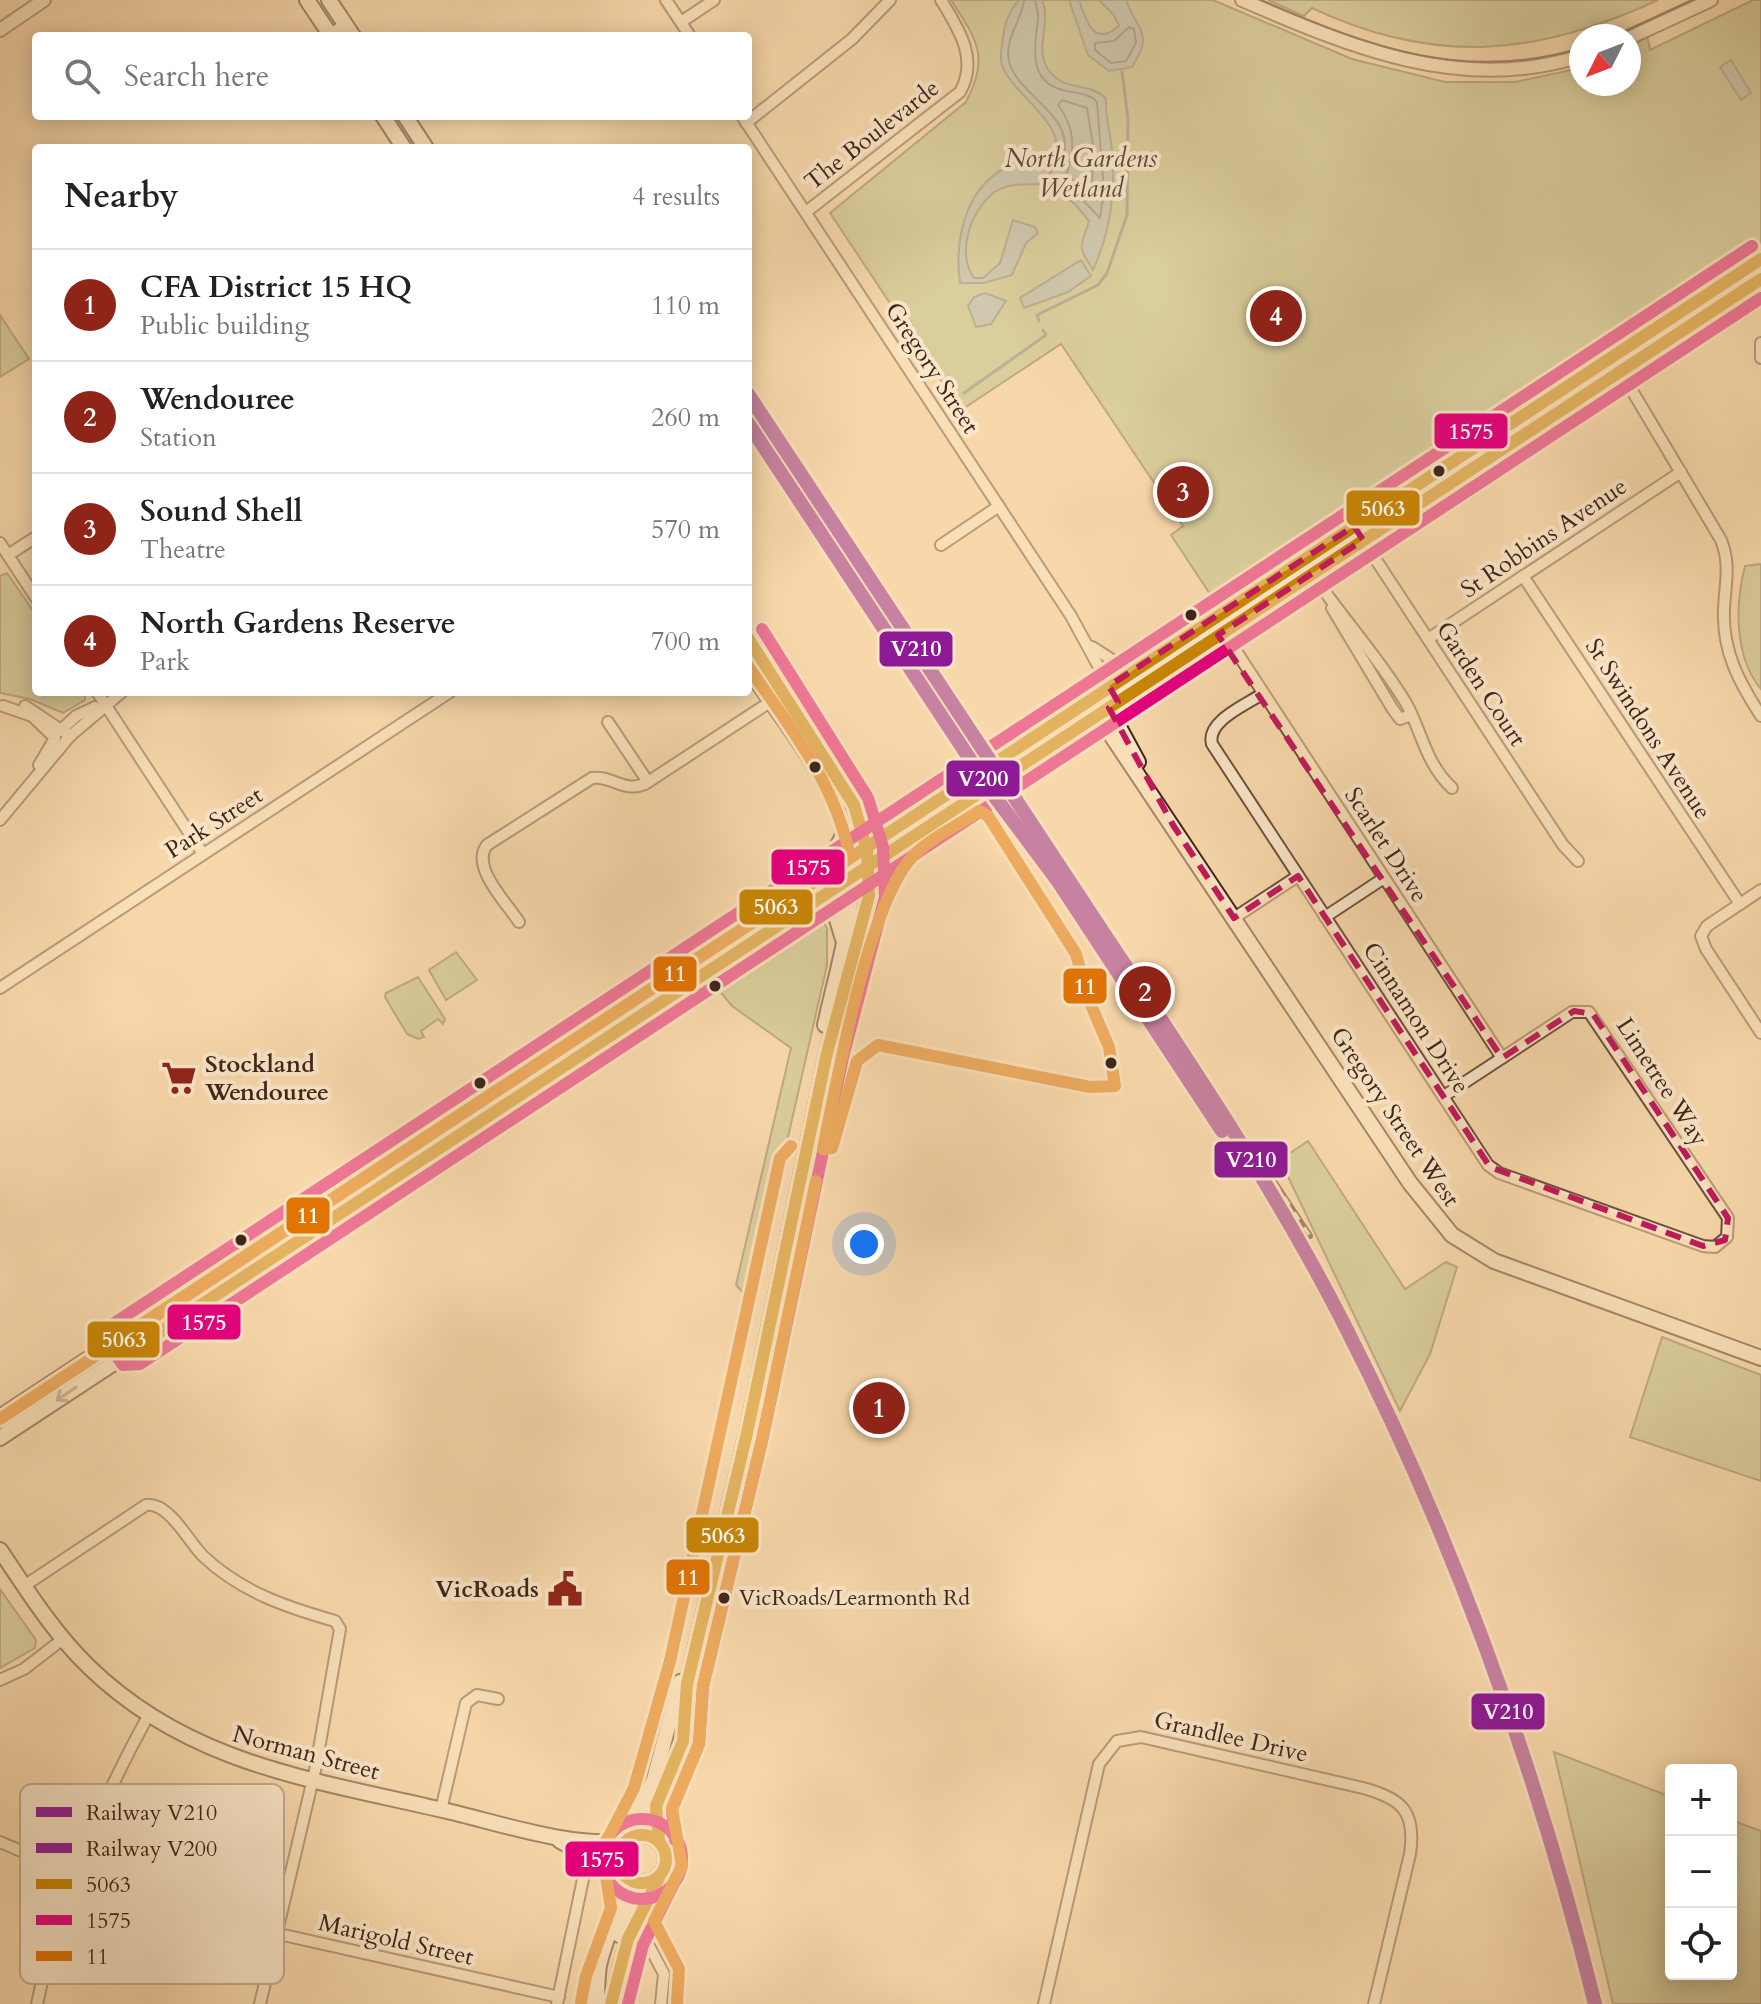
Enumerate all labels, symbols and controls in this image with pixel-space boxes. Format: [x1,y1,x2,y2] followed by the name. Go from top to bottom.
[1569,24,1641,96] north arrow
[32,32,752,120] search box
[60,54,104,98] icon: search
[124,56,269,97] text: Search here
[798,72,946,198] street label: The Boulevarde
[1005,141,1157,206] water label: North Gardens Wetland
[64,173,179,219] text: Nearby
[632,179,720,214] text: 4 results
[140,267,412,308] text: CFA District 15 HQ
[1250,286,1302,346] pin: 4
[83,288,97,323] text: 1
[651,288,720,323] text: 110 m
[877,296,987,441] street label: Gregory Street
[140,308,309,343] text: Public building
[140,379,295,420] text: Wendouree
[83,400,97,435] text: 2
[651,400,720,435] text: 260 m
[1433,412,1509,450] line badge: 1575
[1448,417,1494,447] text: 1575
[140,420,217,455] text: Station
[1157,462,1209,522] pin: 3
[1431,463,1447,479] unlabelled marker
[1454,470,1634,606] street label: St Robbins Avenue
[1345,489,1421,527] line badge: 5063
[140,491,302,532] text: Sound Shell
[1360,494,1406,524] text: 5063
[83,512,97,547] text: 3
[651,512,720,547] text: 570 m
[140,532,226,567] text: Theatre
[140,603,456,644] text: North Gardens Reserve
[1183,607,1199,623] unlabelled marker
[1428,615,1534,753] street label: Garden Court
[83,624,97,659] text: 4
[651,624,720,659] text: 700 m
[878,630,954,668] line badge: V210
[1577,632,1719,826] street label: St Swindons Avenue
[891,634,941,664] text: V210
[140,644,190,679] text: Park
[807,759,823,775] unlabelled marker
[945,759,1021,798] line badge: V200
[958,764,1008,794] text: V200
[159,779,270,867] street label: Park Street
[1336,781,1436,909] street label: Scarlet Drive
[770,848,846,886] line badge: 1575
[785,853,831,883] text: 1575
[738,888,814,926] line badge: 5063
[753,892,799,922] text: 5063
[1355,936,1477,1100] street label: Cinnamon Drive
[652,955,698,993] line badge: 11
[664,959,686,989] text: 11
[1119,962,1171,1022] pin: 2
[1062,967,1108,1005] line badge: 11
[1074,972,1096,1002] text: 11
[707,978,723,994] unlabelled marker
[1608,1012,1716,1153] street label: Limetree Way
[1323,1021,1468,1214] street label: Gregory Street West
[204,1048,329,1109] place label: Stockland Wendouree
[1103,1055,1119,1071] unlabelled marker
[160,1059,198,1097] supermarket icon: Stockland Wendouree
[472,1075,488,1091] unlabelled marker
[1213,1140,1289,1179] line badge: V210
[1226,1145,1276,1175] text: V210
[285,1196,331,1235] line badge: 11
[297,1201,319,1231] text: 11
[844,1224,884,1264] your location
[233,1232,249,1248] unlabelled marker
[166,1303,242,1341] line badge: 1575
[181,1308,227,1338] text: 1575
[86,1320,161,1359] line badge: 5063
[101,1325,147,1355] text: 5063
[853,1378,905,1438] pin: 1
[56,1386,78,1402] one-way arrow
[685,1516,760,1554] line badge: 5063
[700,1521,746,1551] text: 5063
[665,1558,711,1596] line badge: 11
[677,1563,699,1593] text: 11
[546,1570,584,1608] public building icon: VicRoads
[435,1573,539,1606] place label: VicRoads
[739,1583,970,1613] place label: VicRoads/Learmonth Rd
[716,1590,732,1606] marker: VicRoads/Learmonth Rd
[1470,1692,1546,1731] line badge: V210
[1483,1697,1533,1727] text: V210
[1151,1703,1311,1771] street label: Grandlee Drive
[229,1718,383,1789] street label: Norman Street
[1665,1764,1737,1980] map controls
[1665,1764,1737,1836] button: +
[20,1784,284,1984] legend
[86,1798,217,1828] text: Railway V210
[86,1834,217,1864] text: Railway V200
[1665,1836,1737,1908] button: −
[564,1840,640,1878] line badge: 1575
[579,1845,625,1875] text: 1575
[86,1870,131,1900] text: 5063
[86,1906,131,1936] text: 1575
[315,1906,477,1974] street label: Marigold Street
[1665,1908,1737,1980] button: locate
[86,1942,109,1972] text: 11

